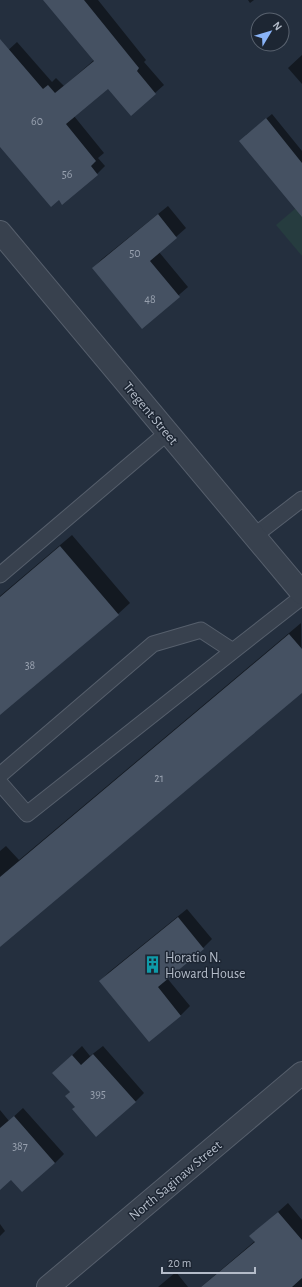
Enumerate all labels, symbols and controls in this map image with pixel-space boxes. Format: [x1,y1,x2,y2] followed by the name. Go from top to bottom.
[250,12,290,52] north arrow
[271,20,284,33] text: N
[31,115,43,127] house number: 60
[62,168,73,180] house number: 56
[129,247,141,259] house number: 50
[144,293,156,305] house number: 48
[120,380,181,448] street label: Tregent Street
[25,659,36,671] house number: 38
[154,772,164,784] house number: 21
[165,951,246,981] place label: Horatio N. Howard House
[142,955,162,975] building icon: Horatio N. Howard House
[90,1088,106,1100] house number: 395
[127,1138,225,1223] street label: North Saginaw Street
[12,1140,28,1152] house number: 387
[162,1249,255,1275] scale bar
[168,1257,191,1269] text: 20 m

